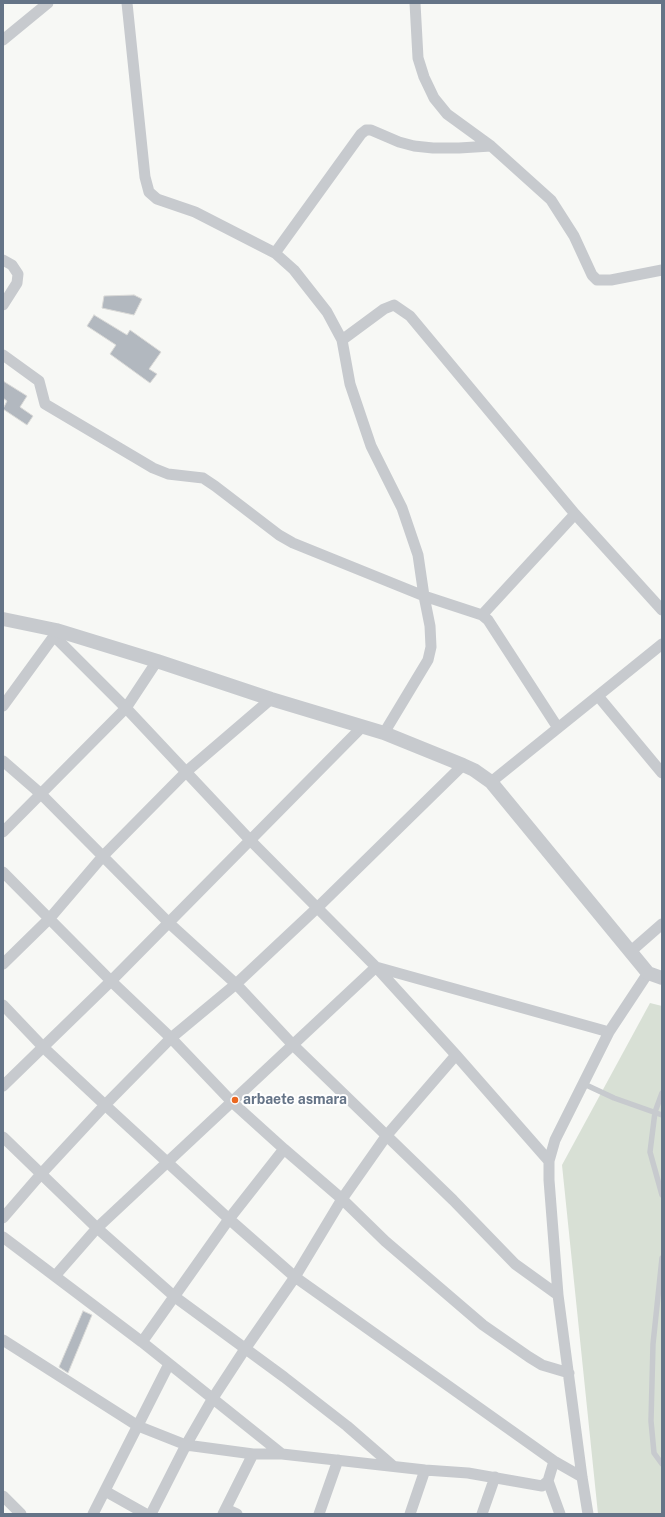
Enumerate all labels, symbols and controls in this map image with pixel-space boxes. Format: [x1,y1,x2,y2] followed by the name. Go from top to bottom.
[243,1092,347,1108] place label: arbaete asmara
[230,1095,240,1105] marker: arbaete asmara

